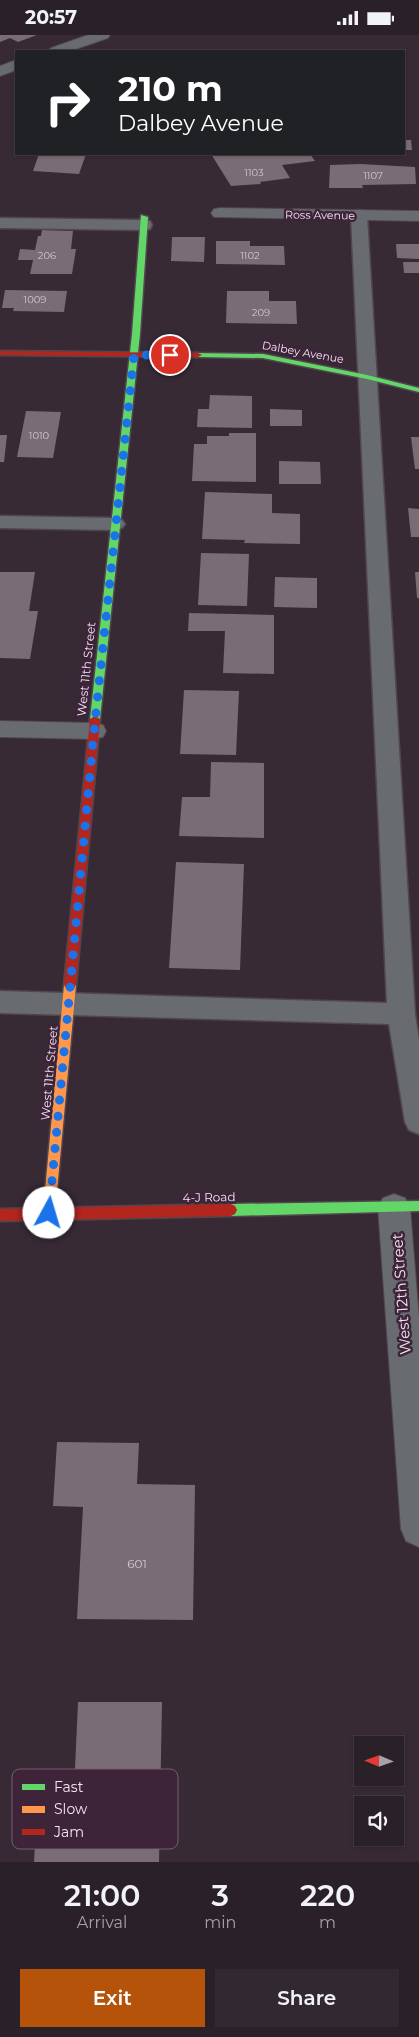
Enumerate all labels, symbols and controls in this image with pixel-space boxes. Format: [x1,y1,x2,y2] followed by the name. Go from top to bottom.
[25,6,77,29] text: 20:57
[118,67,223,110] text: 210 m
[35,70,100,135] icon: right
[118,110,284,137] text: Dalbey Avenue
[244,166,264,179] house number: 1103
[363,169,383,182] house number: 1107
[285,207,355,223] street label: Ross Avenue
[38,249,56,262] house number: 206
[240,249,260,262] house number: 1102
[24,293,46,306] house number: 1009
[252,306,270,319] house number: 209
[149,334,191,376] pin
[261,338,345,366] street label: Dalbey Avenue
[156,341,184,369] icon: arrive
[29,429,50,442] house number: 1010
[74,621,98,717] street label: West 11th Street
[37,1025,61,1121] street label: West 11th Street
[22,1186,74,1238] position arrow
[182,1189,236,1205] street label: 4-J Road
[387,1233,415,1355] street label: West 12th Street
[127,1556,147,1571] house number: 601
[354,1736,404,1786] north arrow
[354,1736,404,1846] map controls
[12,1769,178,1849] legend
[54,1778,84,1796] text: Fast
[354,1796,404,1846] button: sound
[54,1800,88,1818] text: Slow
[53,1823,84,1841] text: Jam
[64,1877,140,1914] text: 21:00
[211,1877,229,1914] text: 3
[300,1877,355,1914] text: 220
[77,1913,127,1932] text: Arrival
[204,1913,236,1932] text: min
[319,1913,336,1932] text: m
[20,1969,205,2027] button: Exit
[215,1969,399,2027] button: Share

